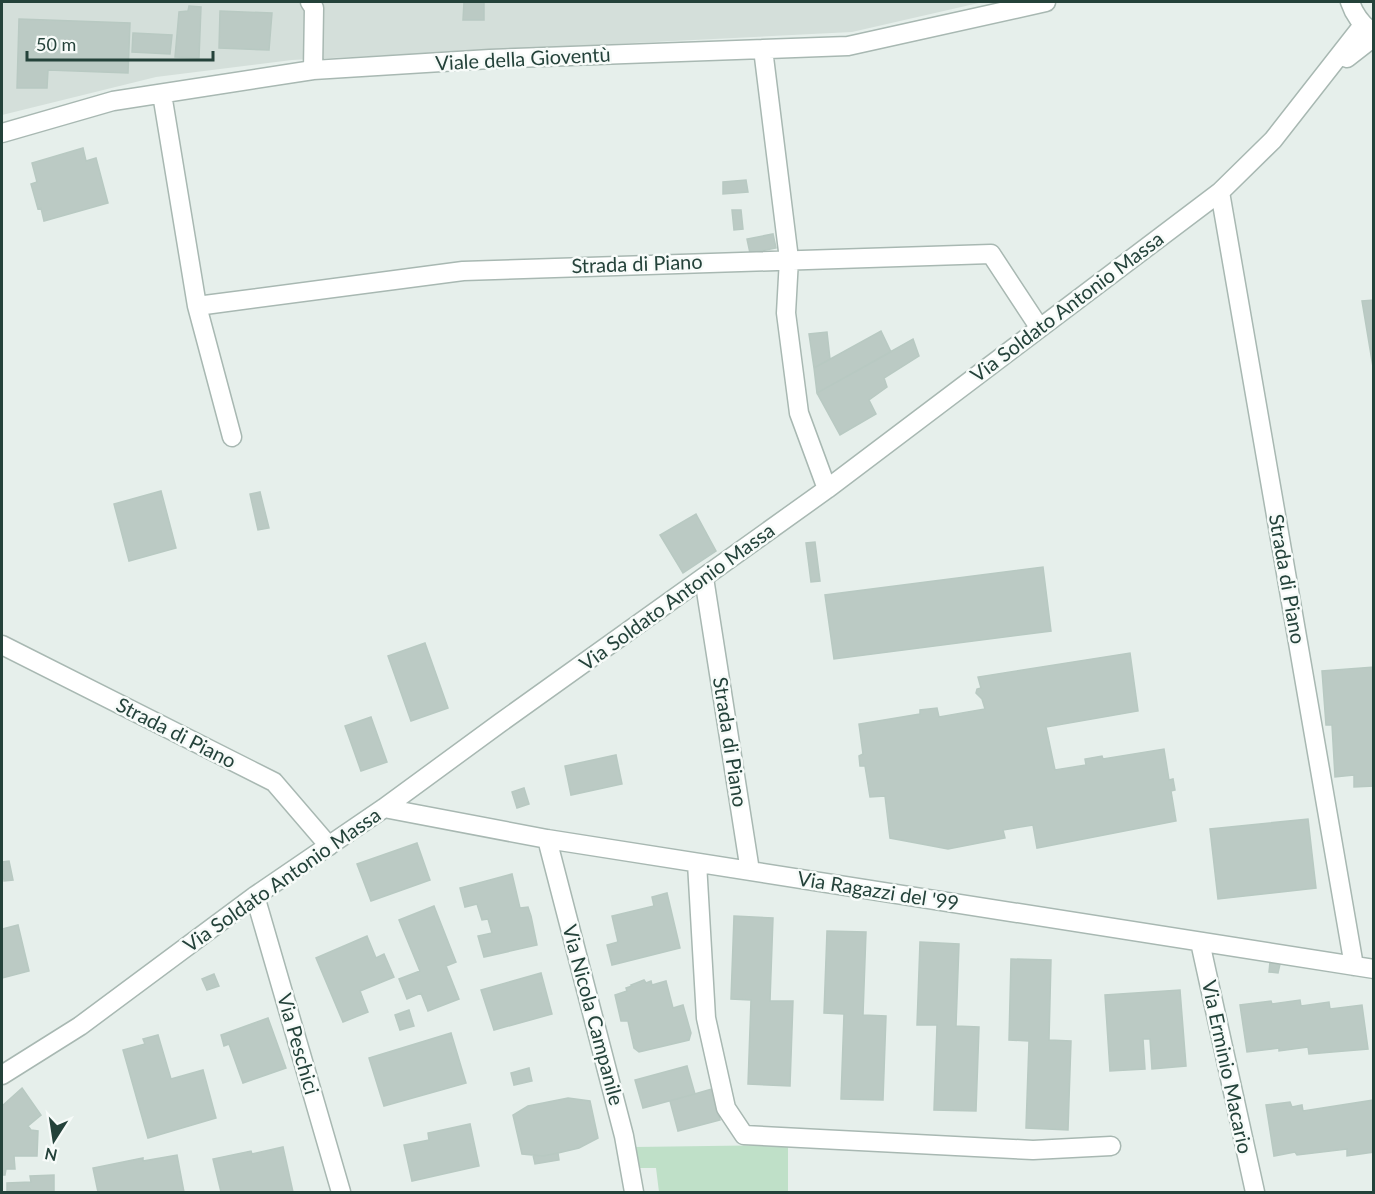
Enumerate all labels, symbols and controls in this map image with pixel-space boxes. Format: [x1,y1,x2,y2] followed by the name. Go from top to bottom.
[27,24,213,62] scale bar
[36,33,76,55] text: 50 m
[435,41,611,75] street label: Viale della Gioventù
[965,226,1167,387] street label: Via Soldato Antonio Massa
[571,249,703,277] street label: Strada di Piano
[1265,512,1311,646] street label: Strada di Piano
[574,517,779,675] street label: Via Soldato Antonio Massa
[709,675,753,809] street label: Strada di Piano
[113,692,240,773] street label: Strada di Piano
[178,802,385,956] street label: Via Soldato Antonio Massa
[796,865,961,915] street label: Via Ragazzi del '99
[558,922,630,1108] street label: Via Nicola Campanile
[1198,978,1258,1156] street label: Via Erminio Macario
[273,990,325,1097] street label: Via Peschici
[24,1110,84,1170] north arrow
[43,1145,59,1166] text: N

